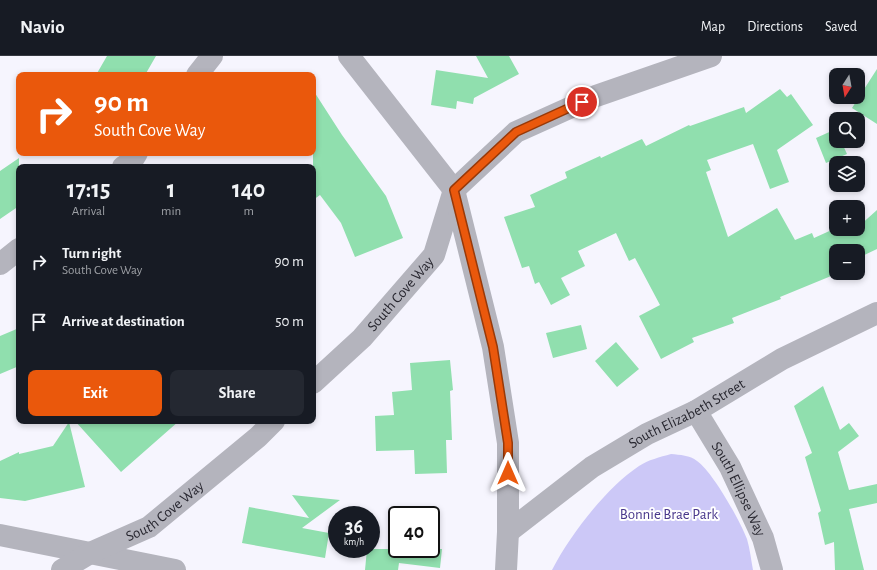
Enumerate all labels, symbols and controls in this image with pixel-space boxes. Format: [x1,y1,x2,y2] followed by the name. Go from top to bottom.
[20,18,65,37] text: Navio
[701,20,725,34] text: Map
[747,20,803,34] text: Directions
[825,20,857,34] text: Saved
[829,68,865,104] north arrow
[829,68,865,280] map controls
[565,85,599,119] pin
[28,88,80,140] icon: right
[94,89,149,117] text: 90 m
[571,91,593,113] icon: arrive
[829,112,865,148] button: search
[94,122,205,140] text: South Cove Way
[829,156,865,192] button: layers
[67,178,110,202] text: 17:15
[167,178,175,202] text: 1
[232,178,265,202] text: 140
[829,200,865,236] button: +
[72,205,105,218] text: Arrival
[161,205,181,218] text: min
[243,205,254,218] text: m
[829,244,865,280] button: −
[62,246,121,261] text: Turn right
[28,251,50,273] icon: right
[364,253,437,334] street label: South Cove Way
[275,254,304,269] text: 90 m
[62,264,142,277] text: South Cove Way
[28,311,50,333] icon: arrive
[62,314,185,329] text: Arrive at destination
[275,314,304,329] text: 50 m
[28,370,162,416] button: Exit
[170,370,304,416] button: Share
[626,376,747,451] street label: South Elizabeth Street
[709,439,769,539] street label: South Ellipse Way
[487,452,529,494] position arrow
[123,477,207,544] street label: South Cove Way
[388,506,440,558] speed limit sign: 40
[620,507,718,522] park label: Bonnie Brae Park
[345,517,363,537] text: 36
[344,537,364,547] text: km/h

